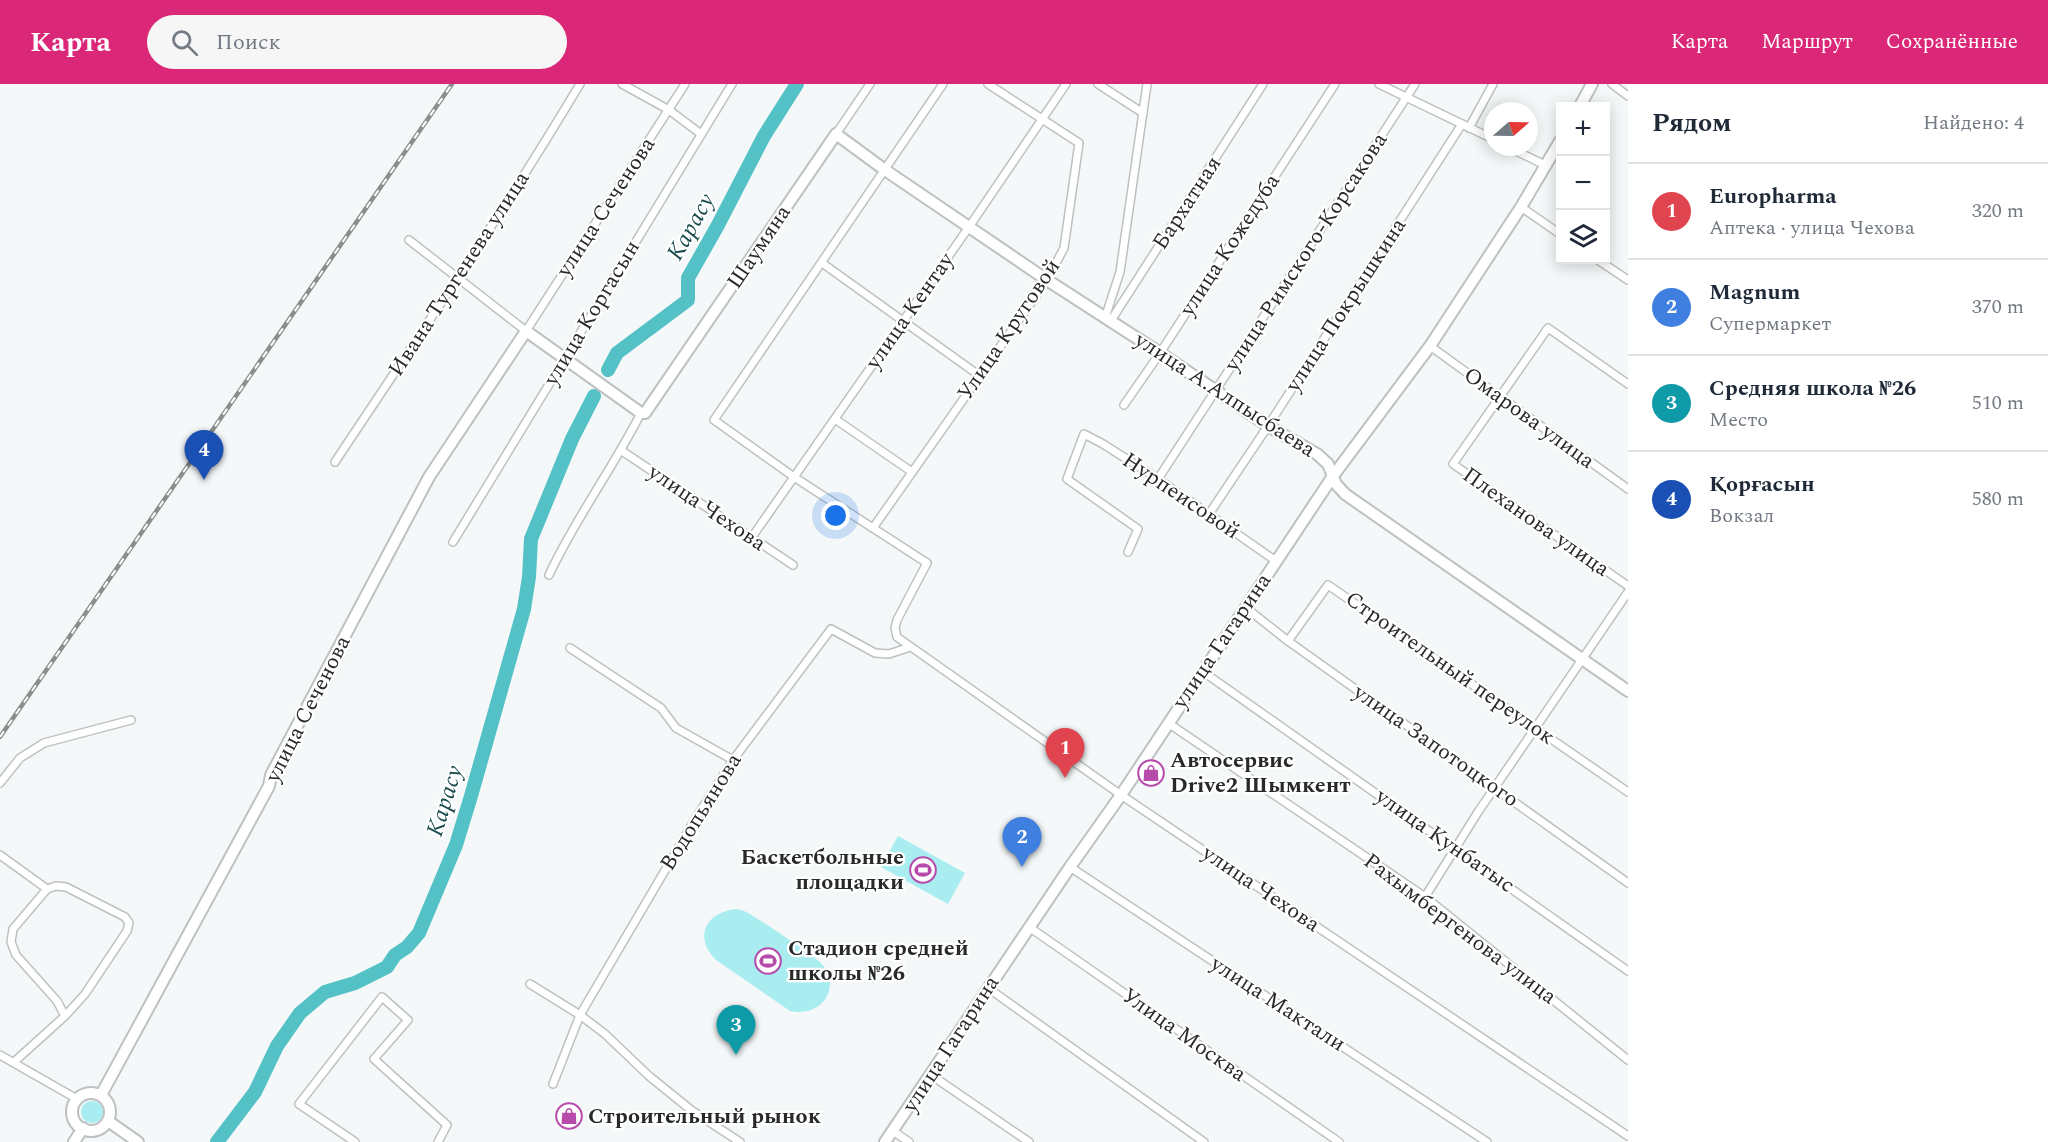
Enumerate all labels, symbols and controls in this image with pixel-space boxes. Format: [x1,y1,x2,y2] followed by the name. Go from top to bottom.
[147,15,567,69] search box
[30,21,111,64] text: Карта
[168,26,201,59] icon: search
[216,26,281,59] text: Поиск
[1671,26,1728,58] text: Карта
[1761,26,1853,58] text: Маршрут
[1886,26,2018,58] text: Сохранённые
[1484,102,1538,156] north arrow
[1556,102,1610,264] map controls
[1556,102,1610,156] button: +
[1652,103,1732,143] text: Рядом
[1923,108,2024,138] text: Найдено: 4
[1216,126,1396,379] street label: улица Римского-Корсакова
[548,130,664,284] street label: улица Сеченова
[1144,150,1230,256] street label: Бархатная
[1556,156,1610,210] button: −
[380,165,538,383] street label: Ивана Тургенева улица
[1171,167,1289,324] street label: улица Кожедуба
[1709,180,1837,213] text: Europharma
[658,186,724,267] water label: Карасу
[1666,196,1677,226] text: 1
[1972,196,2024,226] text: 320 m
[719,198,800,296] street label: Шаумяна
[1556,210,1610,264] button: layers
[1277,211,1415,399] street label: улица Покрышкина
[1709,213,1915,243] text: Аптека · улица Чехова
[535,234,649,393] street label: улица Коргасын
[857,245,963,377] street label: улица Кентау
[949,253,1069,407] street label: Улица Круговой
[1709,276,1800,309] text: Magnum
[1666,292,1677,322] text: 2
[1972,292,2024,322] text: 370 m
[1709,309,1831,339] text: Супермаркет
[1127,323,1322,466] street label: улица А.Алпысбаева
[1456,359,1602,477] street label: Омарова улица
[1709,372,1916,405] text: Средняя школа №26
[1666,388,1677,418] text: 3
[1972,388,2024,418] text: 510 m
[1709,405,1768,435] text: Место
[184,430,224,480] pin: 4
[1115,444,1247,548] street label: Нурпеисовой
[640,456,773,560] street label: улица Чехова
[1456,459,1617,585] street label: Плеханова улица
[1709,468,1815,501] text: Қорғасын
[1666,484,1677,514] text: 4
[1972,484,2024,514] text: 580 m
[821,501,850,530] your location
[1709,501,1774,531] text: Вокзал
[1164,566,1280,716] street label: улица Гагарина
[1338,583,1562,753] street label: Строительный переулок
[256,629,359,789] street label: улица Сеченова
[1346,676,1526,816] street label: улица Запотоцкого
[1046,728,1084,778] pin: 1
[1170,744,1351,802] place label: Автосервис Drive2 Шымкент
[652,747,750,877] street label: Водопьянова
[1136,758,1166,788] shop icon: Автосервис Drive2 Шымкент
[417,761,473,841] water label: Карасу
[1368,780,1522,902] street label: улица Кунбатыс
[1002,818,1042,867] pin: 2
[1194,837,1327,941] street label: улица Чехова
[741,841,904,899] place label: Баскетбольные площадки
[1356,845,1564,1013] street label: Рахымбергенова улица
[908,855,938,885] sports icon: Баскетбольные площадки
[788,932,969,990] place label: Стадион средней школы №26
[753,946,783,976] sports icon: Стадион средней школы №26
[1203,947,1352,1060] street label: улица Мактали
[894,969,1008,1120] street label: улица Гагарина
[1115,980,1253,1091] street label: Улица Москва
[716,1006,756,1055] pin: 3
[588,1100,822,1133] place label: Строительный рынок
[554,1101,584,1131] shop icon: Строительный рынок

